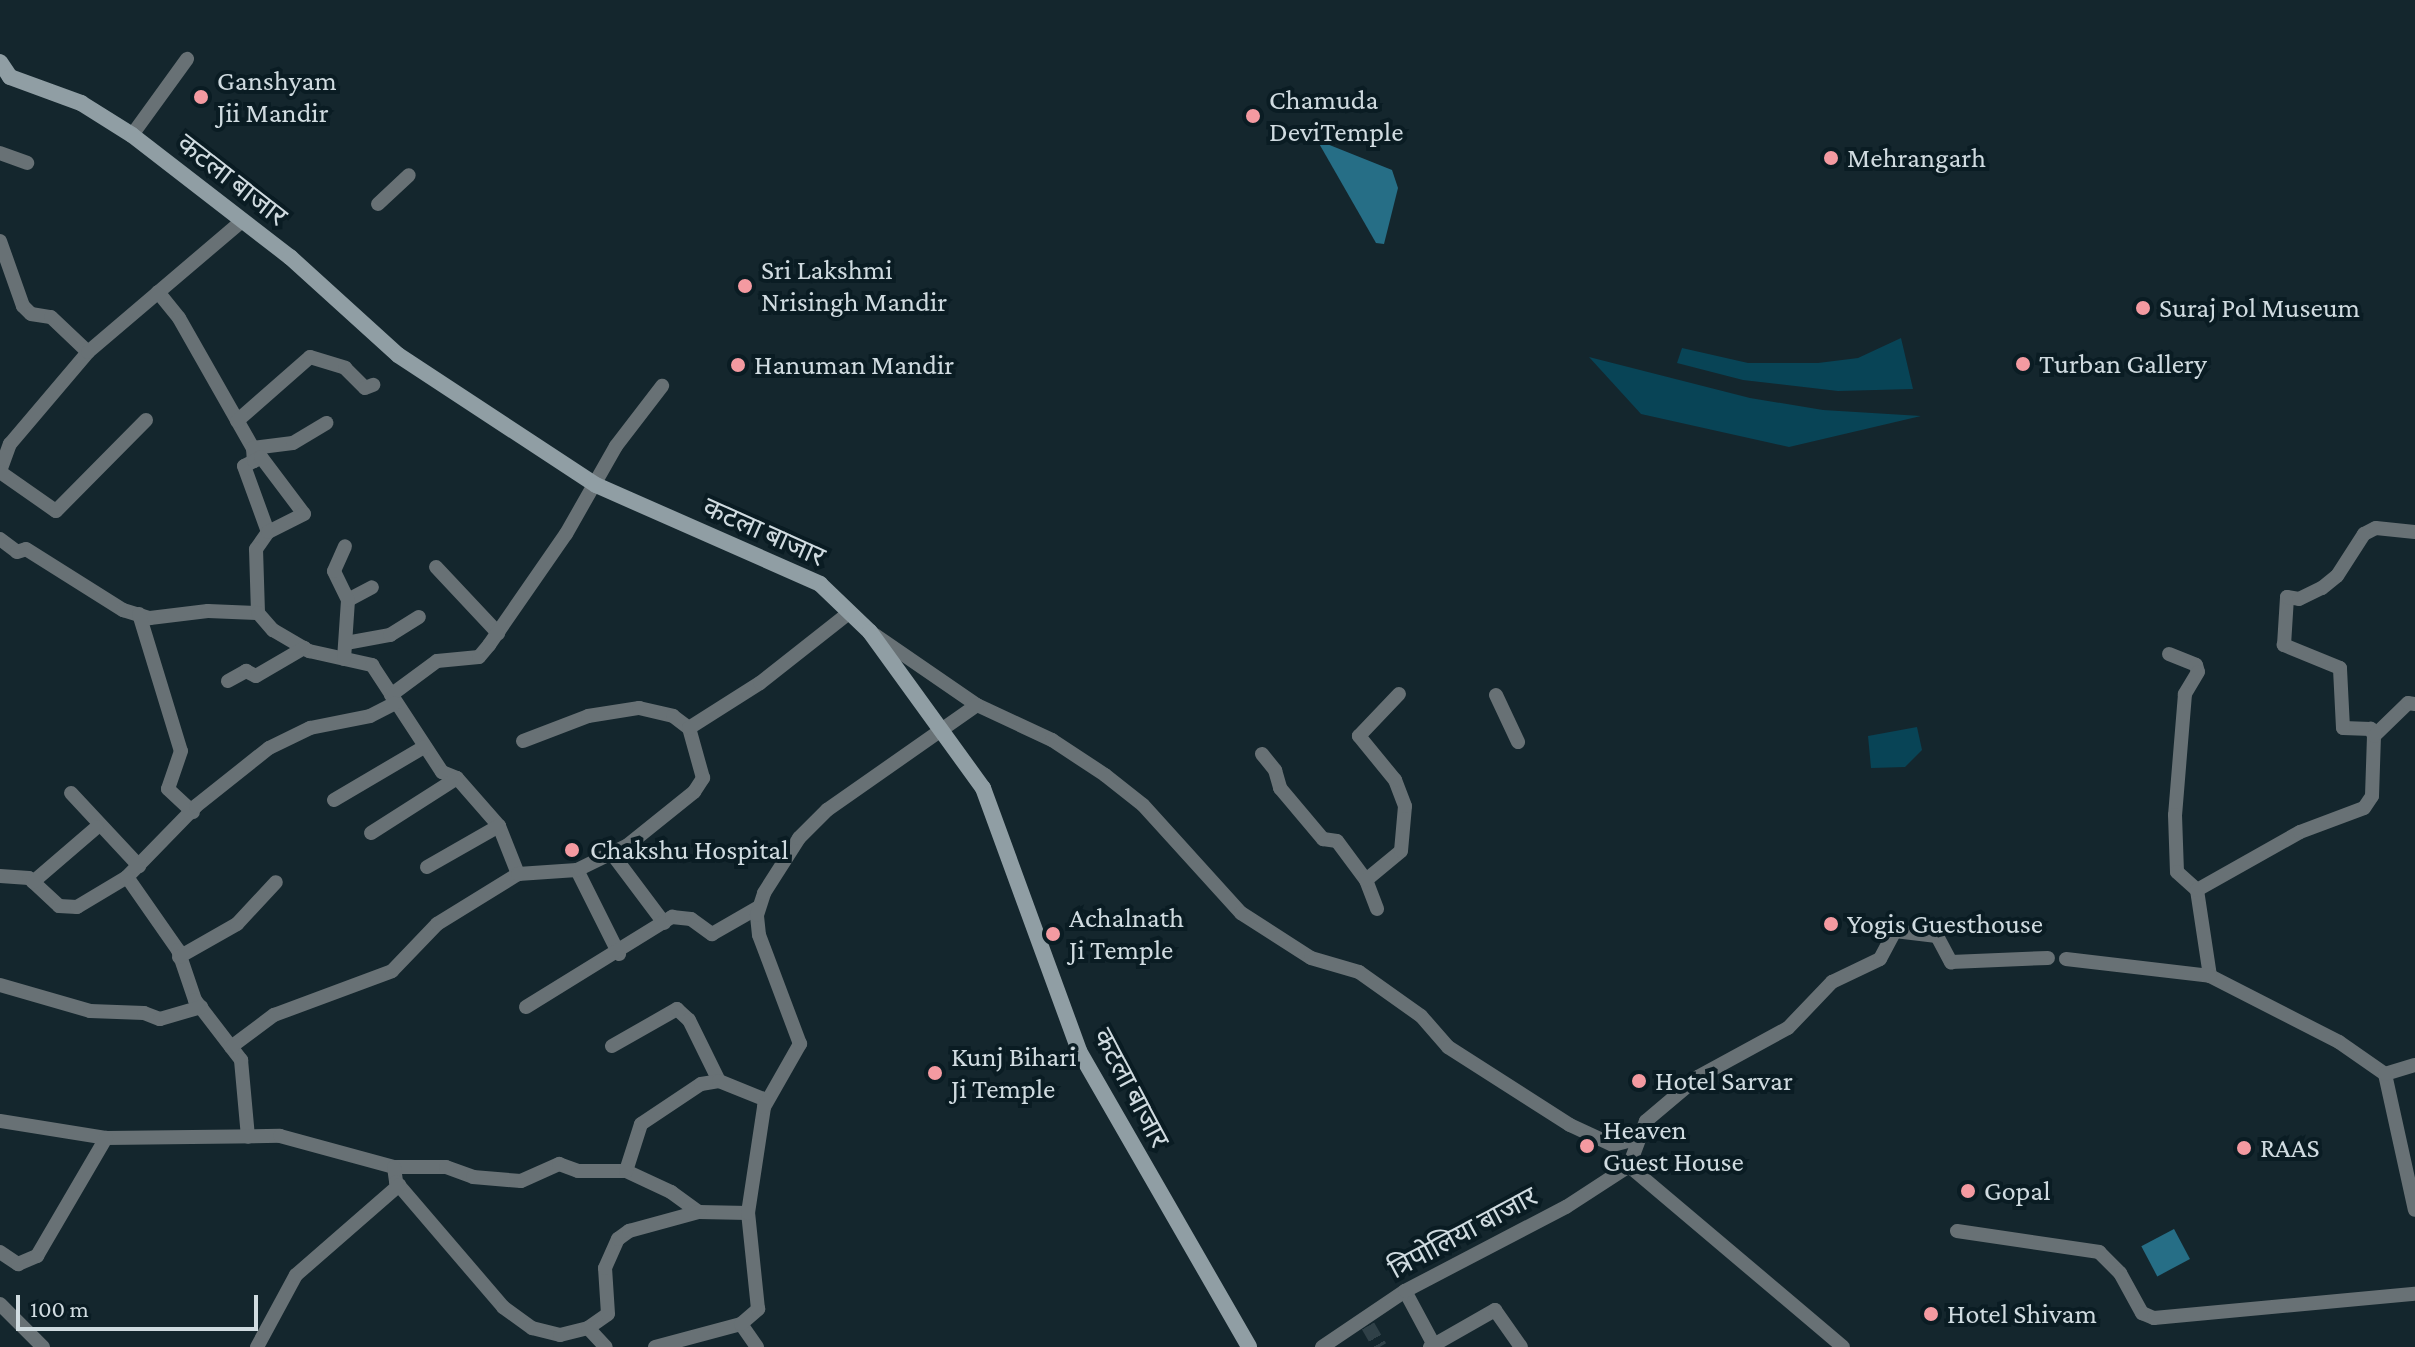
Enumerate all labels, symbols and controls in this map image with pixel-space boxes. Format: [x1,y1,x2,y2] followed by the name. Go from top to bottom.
[217,64,337,130] place label: Ganshyam Jii Mandir
[1269,83,1403,149] place label: Chamuda DeviTemple
[192,88,210,106] marker: Ganshyam Jii Mandir
[1244,107,1262,125] marker: Chamuda DeviTemple
[171,127,293,233] street label: कटला बाजार
[1847,141,1986,175] place label: Mehrangarh
[1822,149,1840,167] marker: Mehrangarh
[761,253,947,319] place label: Sri Lakshmi Nrisingh Mandir
[736,277,754,295] marker: Sri Lakshmi Nrisingh Mandir
[2159,291,2360,325] place label: Suraj Pol Museum
[2134,299,2152,317] marker: Suraj Pol Museum
[2039,347,2207,381] place label: Turban Gallery
[754,348,954,382] place label: Hanuman Mandir
[2014,355,2032,373] marker: Turban Gallery
[729,356,747,374] marker: Hanuman Mandir
[698,490,830,574] street label: कटला बाजार
[590,833,789,867] place label: Chakshu Hospital
[561,839,583,861] marker: Chakshu Hospital
[1069,901,1184,967] place label: Achalnath Ji Temple
[1847,907,2043,941] place label: Yogis Guesthouse
[1822,915,1840,933] marker: Yogis Guesthouse
[1044,925,1062,943] marker: Achalnath Ji Temple
[1086,1023,1176,1153] street label: कटला बाजार
[951,1040,1077,1106] place label: Kunj Bihari Ji Temple
[926,1064,944,1082] marker: Kunj Bihari Ji Temple
[1655,1064,1793,1098] place label: Hotel Sarvar
[1630,1072,1648,1090] marker: Hotel Sarvar
[1603,1113,1744,1179] place label: Heaven Guest House
[2260,1131,2320,1165] place label: RAAS
[1578,1137,1596,1155] marker: Heaven Guest House
[2235,1139,2253,1157] marker: RAAS
[1984,1174,2051,1208] place label: Gopal
[1383,1180,1543,1286] street label: त्रिपोलिया बाजार
[1959,1182,1977,1200] marker: Gopal
[20,1279,262,1329] scale bar
[30,1295,89,1322] text: 100 m
[1947,1297,2097,1331] place label: Hotel Shivam
[1922,1305,1940,1323] marker: Hotel Shivam

